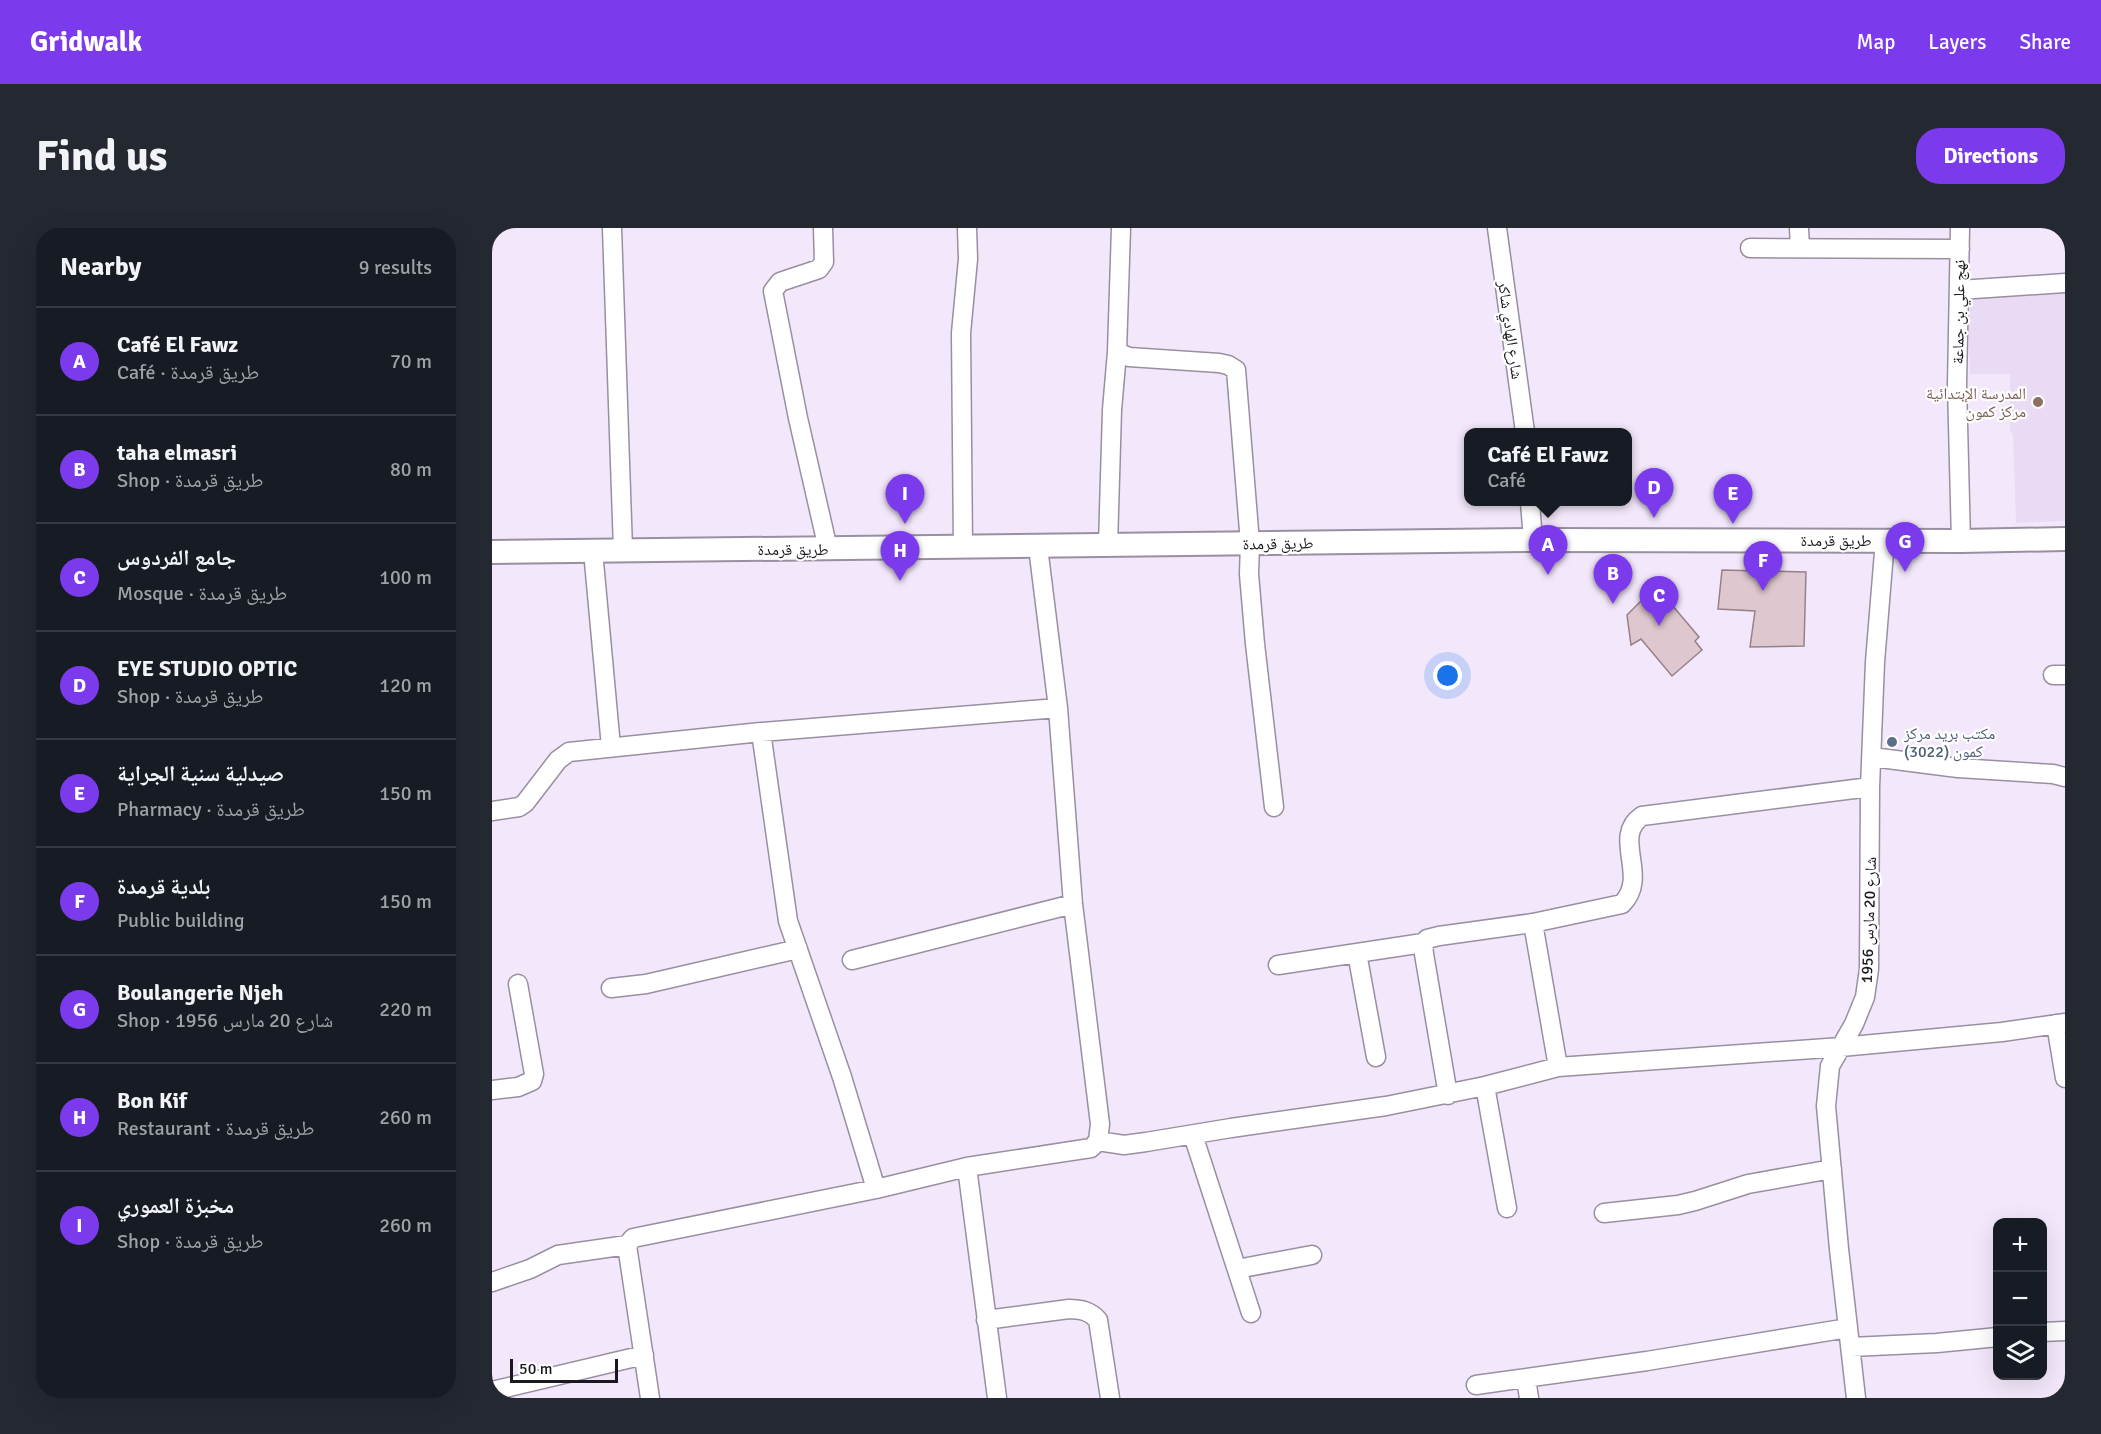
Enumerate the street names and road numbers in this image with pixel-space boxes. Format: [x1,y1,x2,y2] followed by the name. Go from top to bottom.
[1948,260,1972,365] street label: نهج علي بن جماعة
[1491,279,1527,381] street label: شارع الهادي شاكر
[1801,531,1871,551] street label: طريق قرمدة
[1242,533,1314,555] street label: طريق قرمدة
[758,540,828,560] street label: طريق قرمدة
[1857,856,1881,984] street label: شارع 20 مارس 1956

